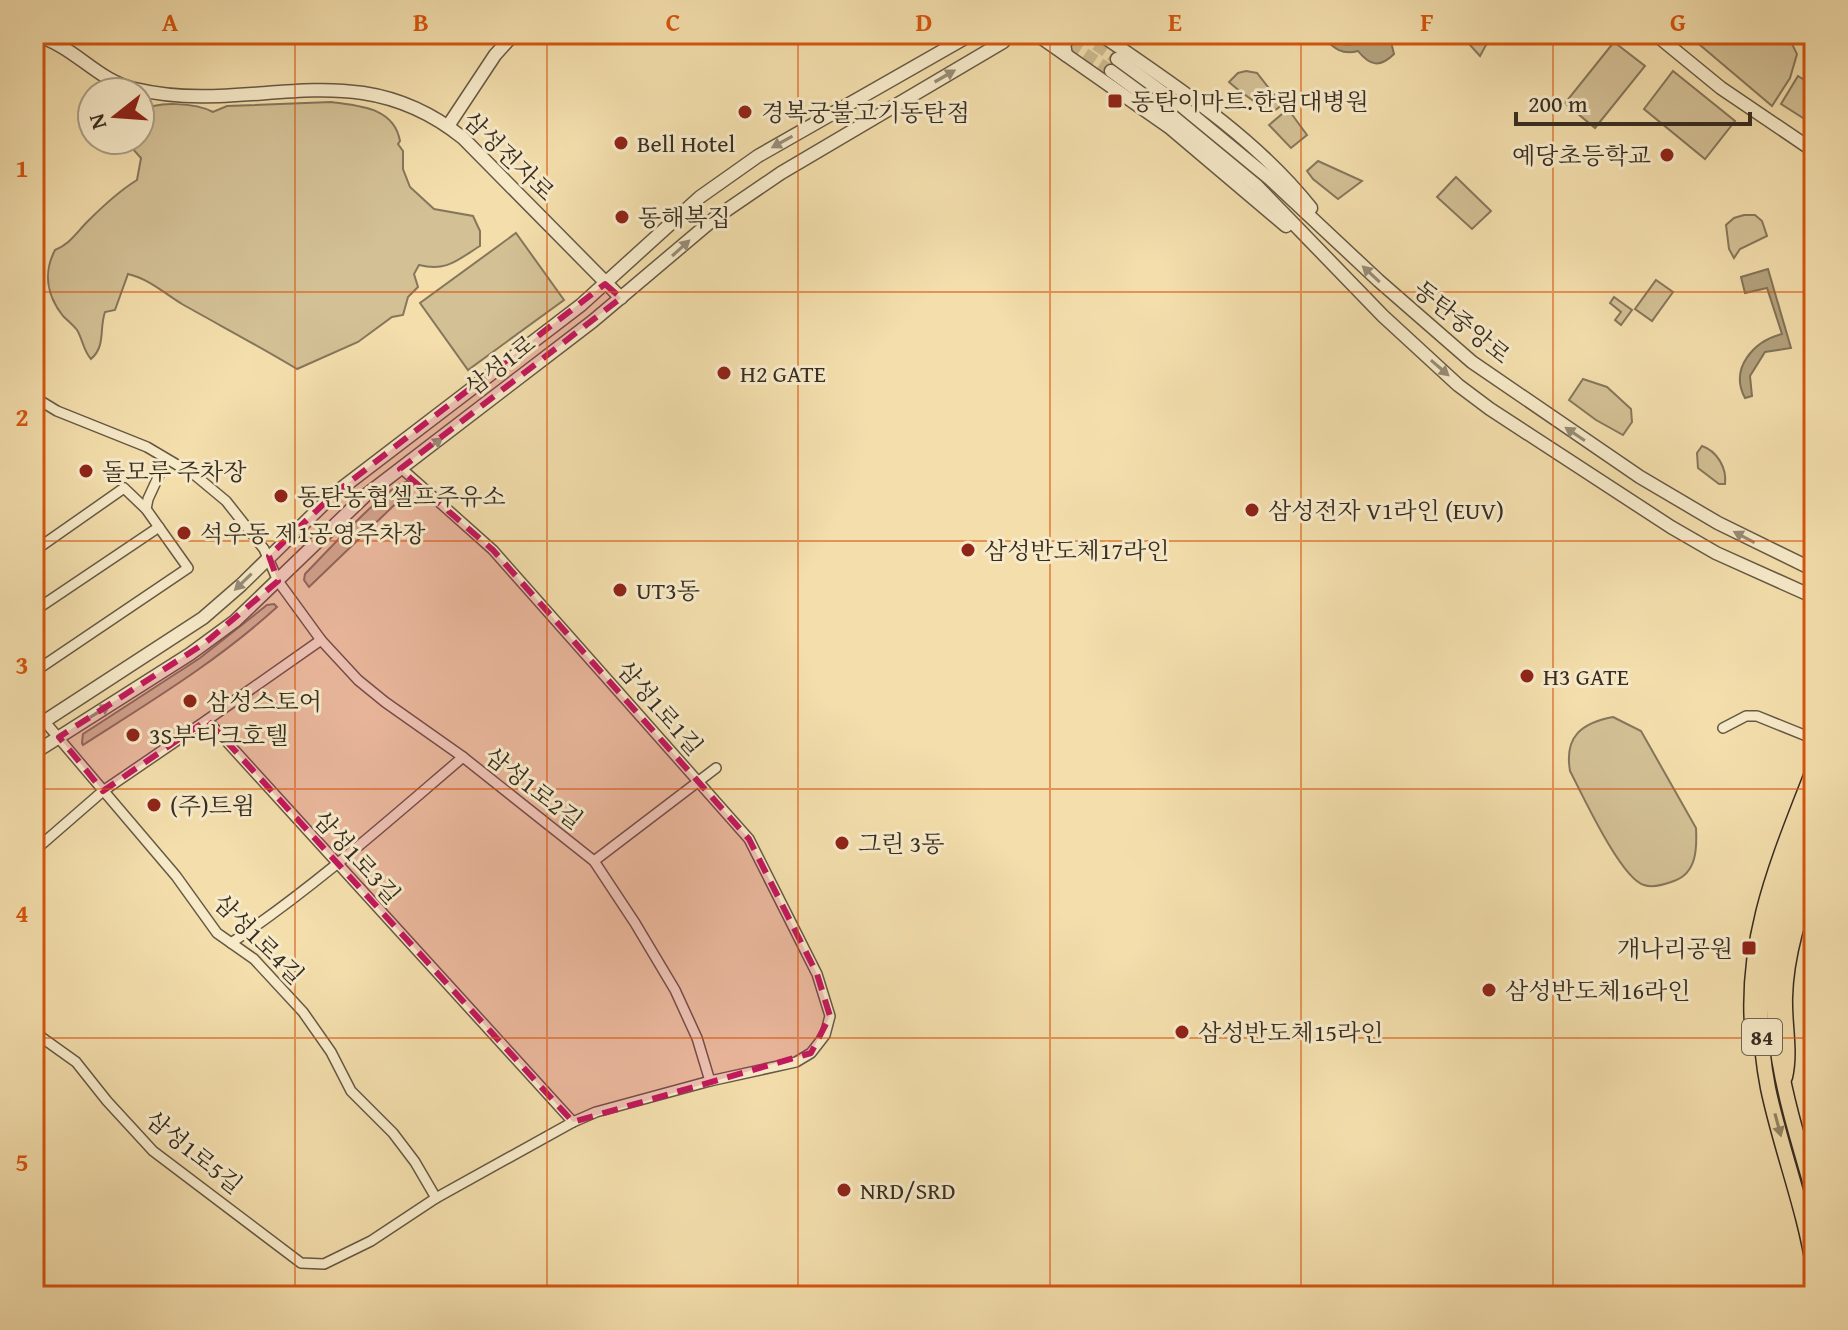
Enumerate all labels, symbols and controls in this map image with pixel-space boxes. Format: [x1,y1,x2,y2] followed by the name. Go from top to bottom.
[162,2,179,41] text: A
[413,2,429,41] text: B
[666,2,680,41] text: C
[916,2,932,41] text: D
[1168,2,1182,41] text: E
[1420,2,1434,41] text: F
[1670,2,1686,41] text: G
[934,69,956,83] one-way arrow
[76,76,156,156] north arrow
[1516,76,1750,126] scale bar
[1131,84,1369,119] place label: 동탄이마트.한림대병원
[1528,86,1588,121] text: 200 m
[1106,92,1124,110] marker: 동탄이마트.한림대병원
[761,95,970,130] place label: 경복궁불고기동탄점
[455,103,563,209] street label: 삼성전자로
[736,103,754,121] marker: 경복궁불고기동탄점
[79,110,114,134] text: N
[637,126,736,161] place label: Bell Hotel
[612,134,630,152] marker: Bell Hotel
[771,135,794,149] one-way arrow
[1512,138,1651,173] place label: 예당초등학교
[1658,146,1676,164] marker: 예당초등학교
[15,148,29,187] text: 1
[638,200,731,235] place label: 동해복집
[613,208,631,226] marker: 동해복집
[671,240,690,258] one-way arrow
[1362,265,1381,284] one-way arrow
[1406,272,1518,372] street label: 동탄중앙로
[457,326,543,404] street label: 삼성1로
[740,356,826,391] place label: H2 GATE
[1429,359,1449,376] one-way arrow
[715,364,733,382] marker: H2 GATE
[15,397,29,436] text: 2
[1565,427,1586,442] one-way arrow
[422,437,443,453] one-way arrow
[102,454,247,489] place label: 돌모루 주차장
[77,462,95,480] marker: 돌모루 주차장
[297,479,506,514] place label: 동탄농협셀프주유소
[272,487,290,505] marker: 동탄농협셀프주유소
[1268,493,1504,528] place label: 삼성전자 V1라인 (EUV)
[1243,501,1261,519] marker: 삼성전자 V1라인 (EUV)
[200,516,426,551] place label: 석우동 제1공영주차장
[175,524,193,542] marker: 석우동 제1공영주차장
[1732,530,1755,543] one-way arrow
[984,533,1169,568] place label: 삼성반도체17라인
[959,541,977,559] marker: 삼성반도체17라인
[234,573,253,591] one-way arrow
[636,573,700,608] place label: UT3동
[611,581,629,599] marker: UT3동
[15,645,29,684] text: 3
[609,653,711,763] street label: 삼성1로1길
[1543,659,1629,694] place label: H3 GATE
[1518,667,1536,685] marker: H3 GATE
[206,684,322,719] place label: 삼성스토어
[181,692,199,710] marker: 삼성스토어
[89,705,111,719] one-way arrow
[149,718,288,753] place label: 3S부티크호텔
[124,726,142,744] marker: 3S부티크호텔
[478,739,590,837] street label: 삼성1로2길
[170,788,255,823] place label: (주)트윔
[145,796,163,814] marker: (주)트윔
[305,802,409,912] street label: 삼성1로3길
[858,826,944,861] place label: 그린 3동
[833,834,851,852] marker: 그린 3동
[206,886,312,992] street label: 삼성1로4길
[15,893,29,932] text: 4
[1617,931,1733,966] place label: 개나리공원
[1740,939,1758,957] marker: 개나리공원
[1505,973,1690,1008] place label: 삼성반도체16라인
[1480,981,1498,999] marker: 삼성반도체16라인
[1198,1015,1383,1050] place label: 삼성반도체15라인
[1742,1019,1782,1055] road number: 84
[1173,1023,1191,1041] marker: 삼성반도체15라인
[138,1102,250,1202] street label: 삼성1로5길
[1772,1114,1785,1138] one-way arrow
[15,1142,29,1181] text: 5
[860,1173,956,1208] place label: NRD/SRD
[835,1181,853,1199] marker: NRD/SRD

